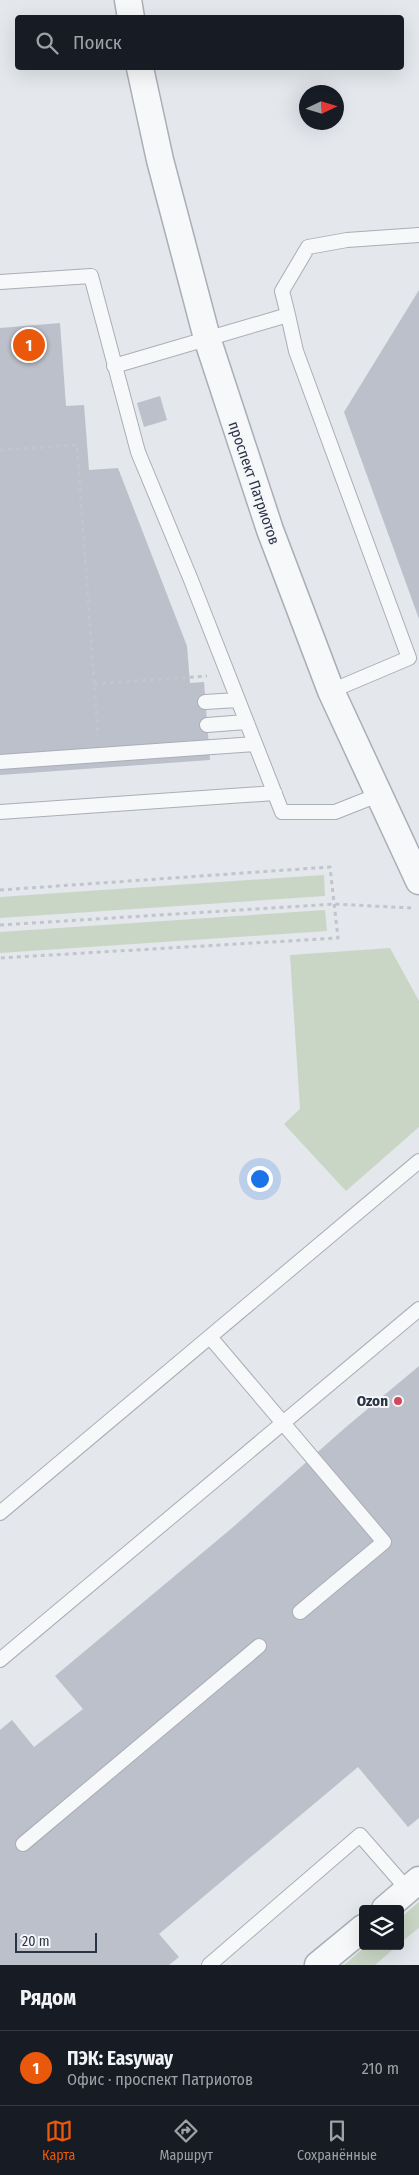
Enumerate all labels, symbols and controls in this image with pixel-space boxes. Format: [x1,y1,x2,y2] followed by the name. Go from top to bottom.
[15,15,404,70] search box
[33,29,61,57] icon: search
[73,31,122,54] text: Поиск
[299,85,344,130] north arrow
[13,326,45,364] pin: 1
[224,419,284,547] street label: проспект Патриотов
[247,1166,273,1192] your location
[357,1392,388,1410] place label: Ozon
[392,1395,404,1407] marker: Ozon
[359,1905,404,1950] map controls
[359,1905,404,1950] button: layers
[15,1930,98,1953] scale bar
[22,1933,50,1950] text: 20 m
[20,1985,76,2011] text: Рядом
[67,2047,173,2070] text: ПЭК: Easyway
[33,2059,39,2078] text: 1
[362,2059,399,2078] text: 210 m
[67,2070,253,2089] text: Офис · проспект Патриотов
[42,2117,75,2164] tab: Карта
[159,2117,213,2164] tab: Маршрут
[297,2117,377,2164] tab: Сохранённые

